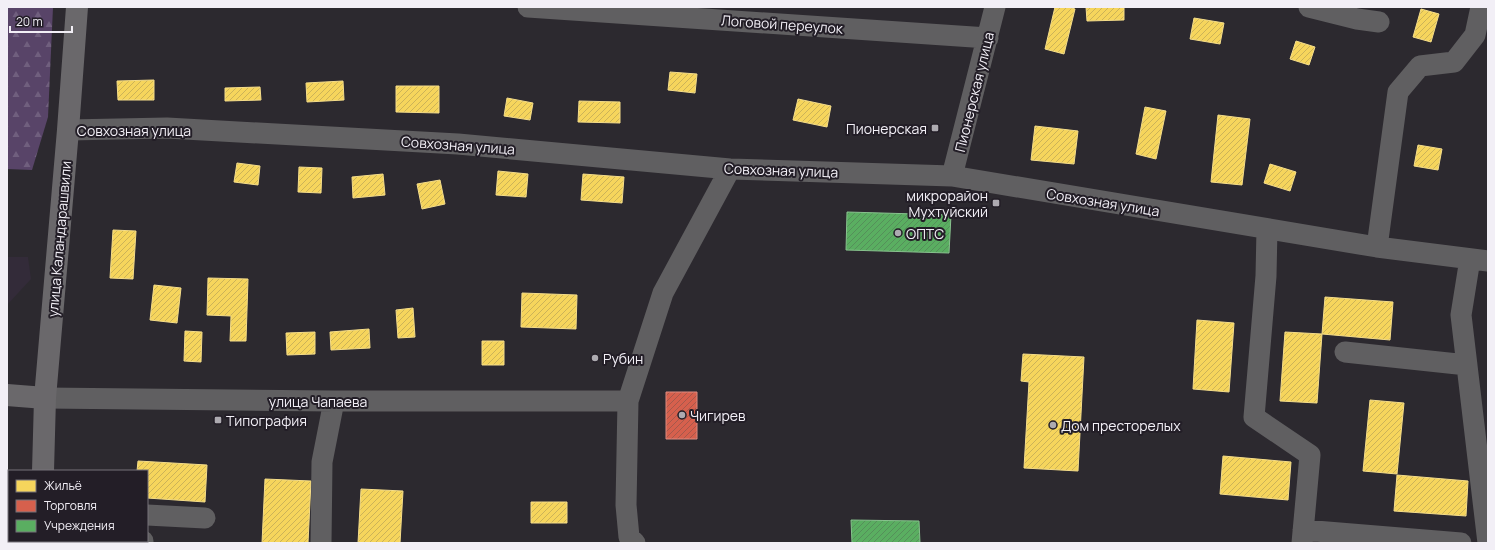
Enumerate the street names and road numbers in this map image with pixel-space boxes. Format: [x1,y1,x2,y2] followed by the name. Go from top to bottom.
[720,10,845,38] street label: Логовой переулок
[950,30,998,154] street label: Пионерская улица
[77,121,191,140] street label: Совхозная улица
[400,132,516,158] street label: Совхозная улица
[724,159,838,181] street label: Совхозная улица
[43,160,75,318] street label: улица Каландарашвили
[1045,184,1161,220] street label: Совхозная улица
[269,392,367,411] street label: улица Чапаева

